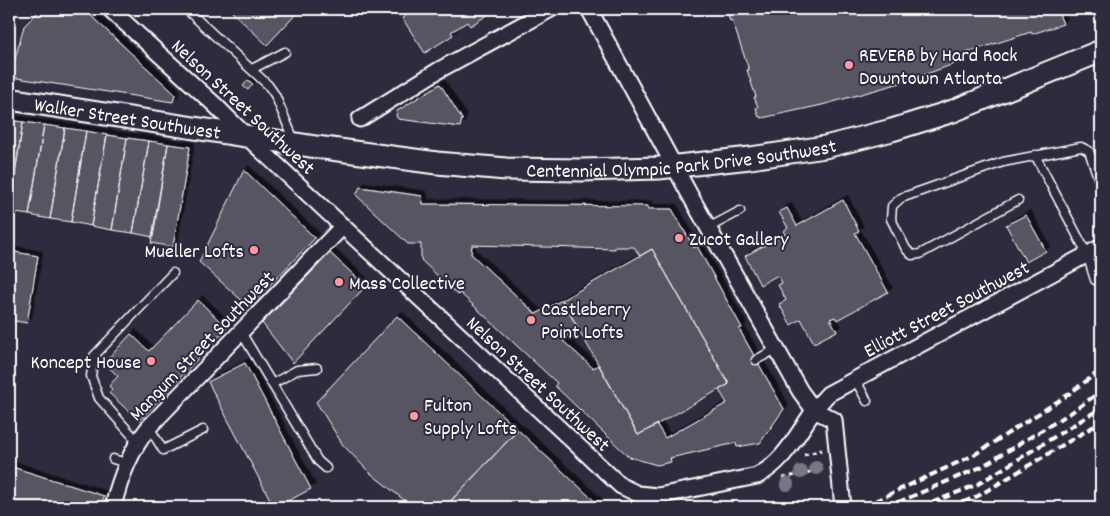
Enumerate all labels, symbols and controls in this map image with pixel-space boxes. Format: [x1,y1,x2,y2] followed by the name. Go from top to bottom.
[164,34,320,183] street label: Nelson Street Southwest
[859,43,1018,94] place label: REVERB by Hard Rock Downtown Atlanta
[843,59,855,71] marker: REVERB by Hard Rock Downtown Atlanta
[32,92,222,149] street label: Walker Street Southwest
[526,134,840,187] street label: Centennial Olympic Park Drive Southwest
[689,227,790,255] place label: Zucot Gallery
[673,232,685,244] marker: Zucot Gallery
[145,239,244,267] place label: Mueller Lofts
[248,244,260,256] marker: Mueller Lofts
[860,255,1035,366] street label: Elliott Street Southwest
[124,266,283,429] street label: Mangum Street Southwest
[349,271,465,299] place label: Mass Collective
[333,276,345,288] marker: Mass Collective
[541,297,631,348] place label: Castleberry Point Lofts
[459,311,615,460] street label: Nelson Street Southwest
[525,314,537,326] marker: Castleberry Point Lofts
[31,350,141,378] place label: Koncept House
[145,355,157,367] marker: Koncept House
[424,393,517,444] place label: Fulton Supply Lofts
[408,410,420,422] marker: Fulton Supply Lofts

